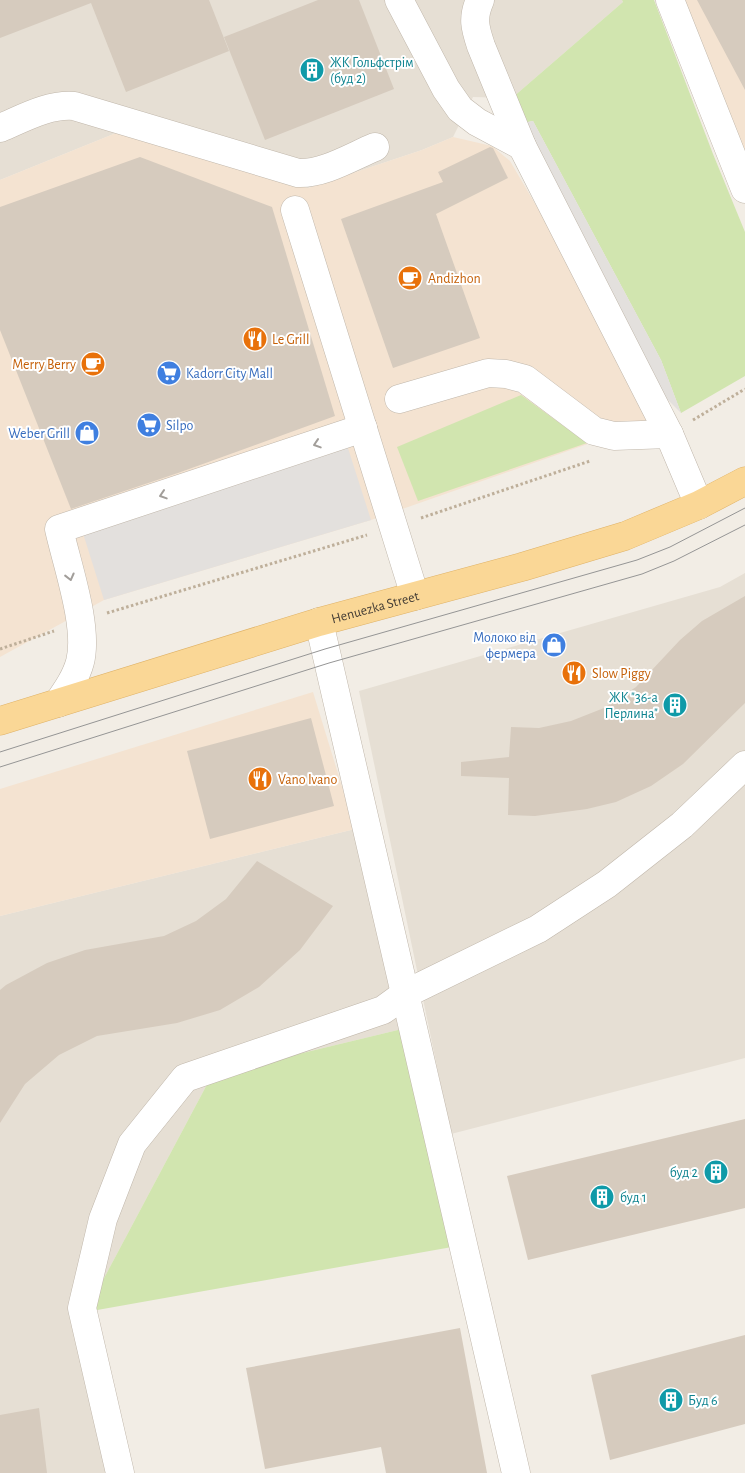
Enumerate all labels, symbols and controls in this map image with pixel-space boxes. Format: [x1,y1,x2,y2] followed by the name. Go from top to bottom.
[330,56,414,86] place label: ЖК Гольфстрім (буд 2)
[299,57,325,83] building icon: ЖК Гольфстрім (буд 2)
[397,265,423,291] cafe icon: Andizhon
[428,272,481,286] place label: Andizhon
[242,326,268,352] restaurant icon: Le Grill
[272,333,309,347] place label: Le Grill
[80,351,106,377] cafe icon: Merry Berry
[12,358,76,372] place label: Merry Berry
[156,360,182,386] supermarket icon: Kadorr City Mall
[186,367,273,381] place label: Kadorr City Mall
[136,412,162,438] supermarket icon: Silpo
[166,419,194,433] place label: Silpo
[74,420,100,446] shop icon: Weber Grill
[8,427,70,441] place label: Weber Grill
[313,438,322,448] one-way arrow
[159,489,167,499] one-way arrow
[64,572,75,581] one-way arrow
[330,589,421,626] street label: Henuezka Street
[473,631,537,661] place label: Молоко від фермера
[541,632,567,658] shop icon: Молоко від фермера
[561,660,587,686] restaurant icon: Slow Piggy
[592,667,651,681] place label: Slow Piggy
[604,691,659,721] place label: ЖК "36-а Перлина"
[662,692,688,718] building icon: ЖК "36-а Перлина"
[247,766,273,792] restaurant icon: Vano Ivano
[278,773,337,787] place label: Vano Ivano
[703,1159,729,1185] building icon: буд 2
[670,1166,698,1180] place label: буд 2
[589,1184,615,1210] building icon: буд 1
[620,1191,647,1205] place label: буд 1
[658,1387,684,1413] building icon: Буд 6
[688,1394,718,1408] place label: Буд 6

